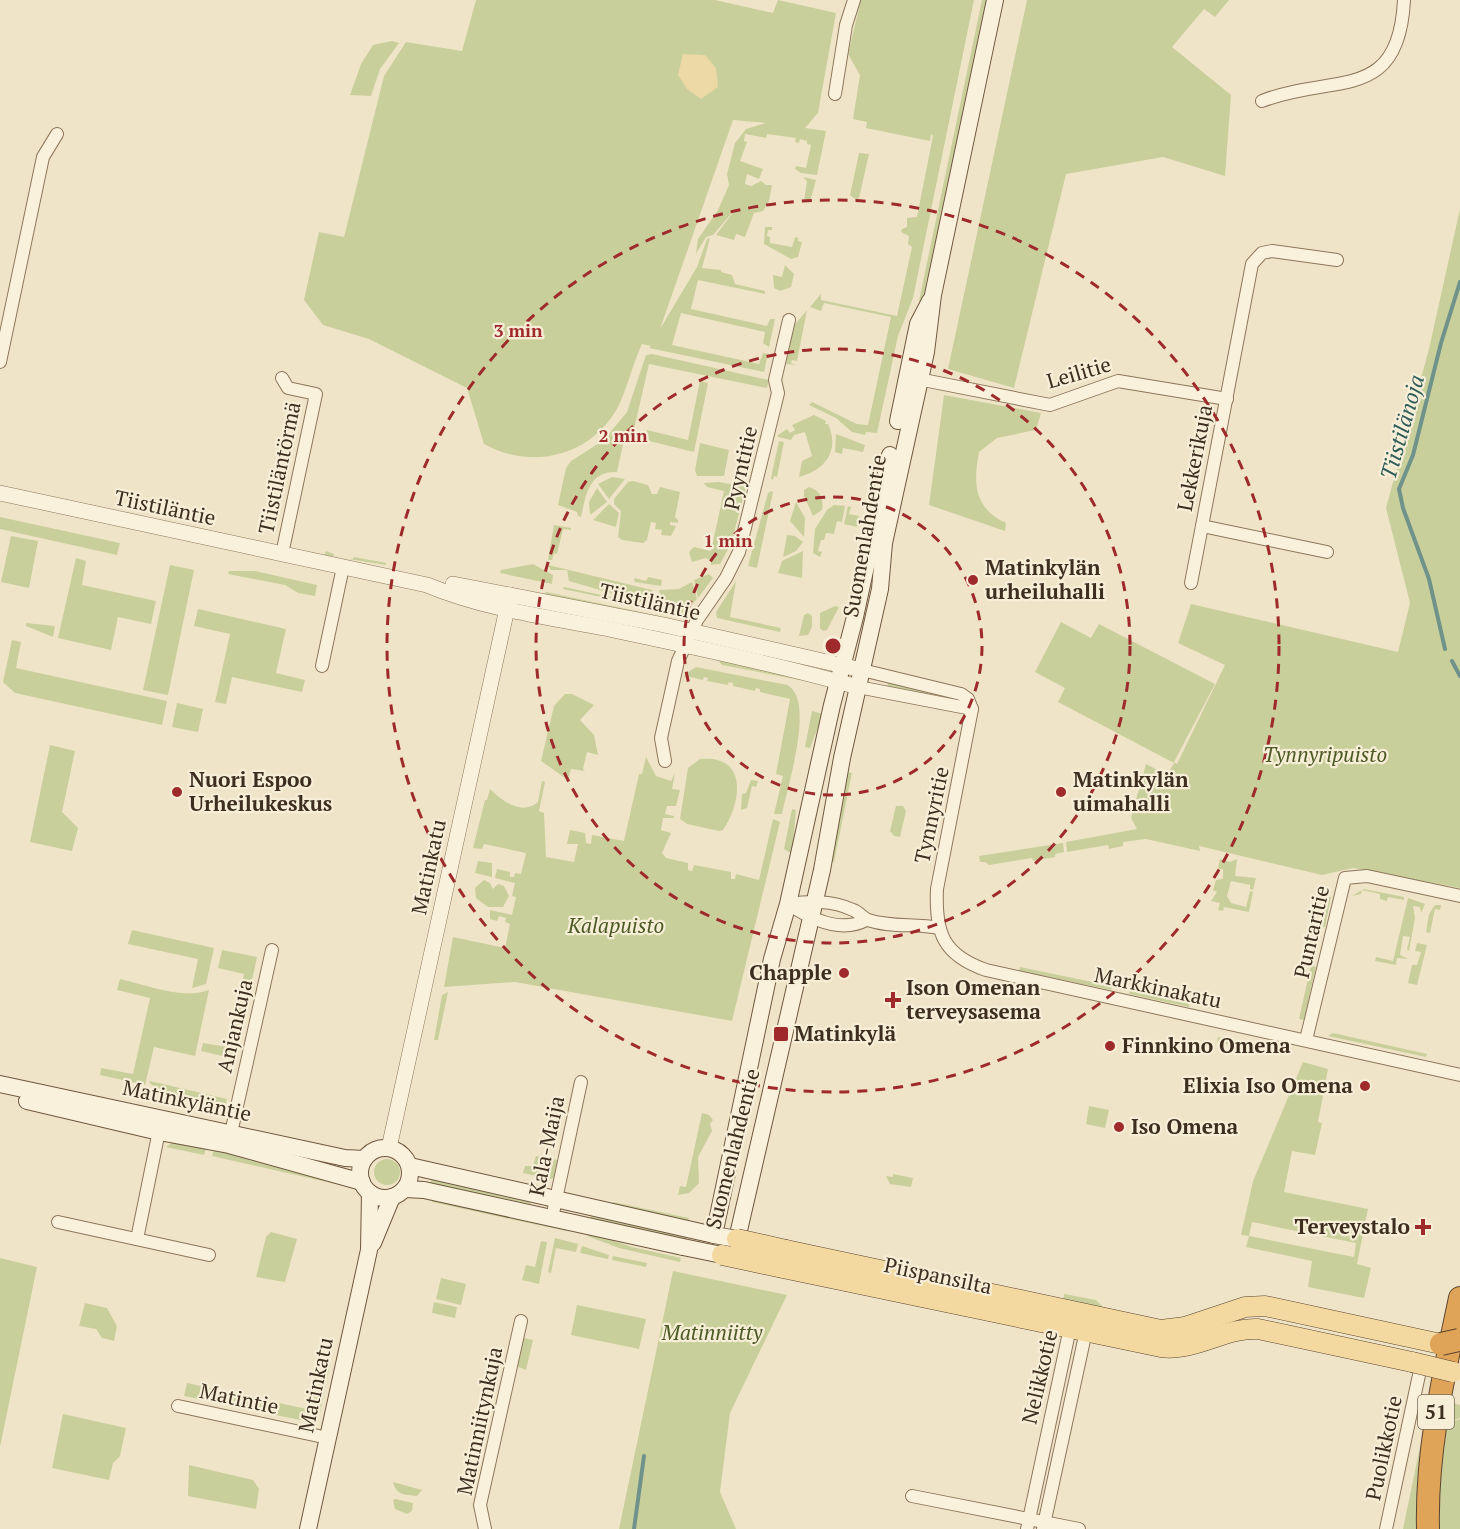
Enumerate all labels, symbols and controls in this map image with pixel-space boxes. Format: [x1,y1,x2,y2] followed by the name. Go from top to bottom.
[493,318,543,342] text: 3 min
[1043,350,1114,395] street label: Leilitie
[1373,371,1430,483] water label: Tiistilänoja
[251,399,307,536] street label: Tiistiläntörmä
[1170,402,1218,513] street label: Lekkerikuja
[598,423,648,447] text: 2 min
[717,423,763,513] street label: Pyyntitie
[836,452,892,619] street label: Suomenlahdentie
[112,483,218,531] street label: Tiistiläntie
[703,528,753,552] text: 1 min
[985,553,1105,605] place label: Matinkylän urheiluhalli
[966,573,980,587] marker: Matinkylän urheiluhalli
[597,576,704,626] street label: Tiistiläntie
[823,636,843,656] centre of rings
[1263,740,1387,768] park label: Tynnyripuisto
[907,764,955,866] street label: Tynnyritie
[189,765,332,817] place label: Nuori Espoo Urheilukeskus
[1073,765,1189,817] place label: Matinkylän uimahalli
[170,785,184,799] marker: Nuori Espoo Urheilukeskus
[1054,785,1068,799] marker: Matinkylän uimahalli
[404,817,452,917] street label: Matinkatu
[1287,883,1335,981] street label: Puntaritie
[567,911,664,939] park label: Kalapuisto
[749,958,832,986] place label: Chapple
[1092,960,1224,1014] street label: Markkinakatu
[837,966,851,980] marker: Chapple
[906,973,1041,1025] place label: Ison Omenan terveysasema
[210,976,258,1075] street label: Anjankuja
[884,991,902,1009] marker: Ison Omenan terveysasema
[794,1019,896,1047] place label: Matinkylä
[772,1025,790,1043] marker: Matinkylä
[1122,1031,1291,1059] place label: Finnkino Omena
[1103,1039,1117,1053] marker: Finnkino Omena
[699,1065,766,1232] street label: Suomenlahdentie
[1183,1071,1353,1099] place label: Elixia Iso Omena
[120,1073,254,1127] street label: Matinkyläntie
[1358,1079,1372,1093] marker: Elixia Iso Omena
[522,1093,570,1198] street label: Kala-Maija
[1131,1112,1238,1140] place label: Iso Omena
[1112,1120,1126,1134] marker: Iso Omena
[1295,1212,1410,1240] place label: Terveystalo
[1414,1218,1432,1236] marker: Terveystalo
[882,1250,995,1300] street label: Piispansilta
[661,1318,763,1346] park label: Matinniitty
[1015,1327,1063,1427] street label: Nelikkotie
[291,1335,339,1435] street label: Matinkatu
[450,1344,508,1498] street label: Matinniitynkuja
[197,1376,281,1420] street label: Matintie
[1358,1393,1408,1503] street label: Puolikkotie
[1418,1395,1454,1429] road number: 51

